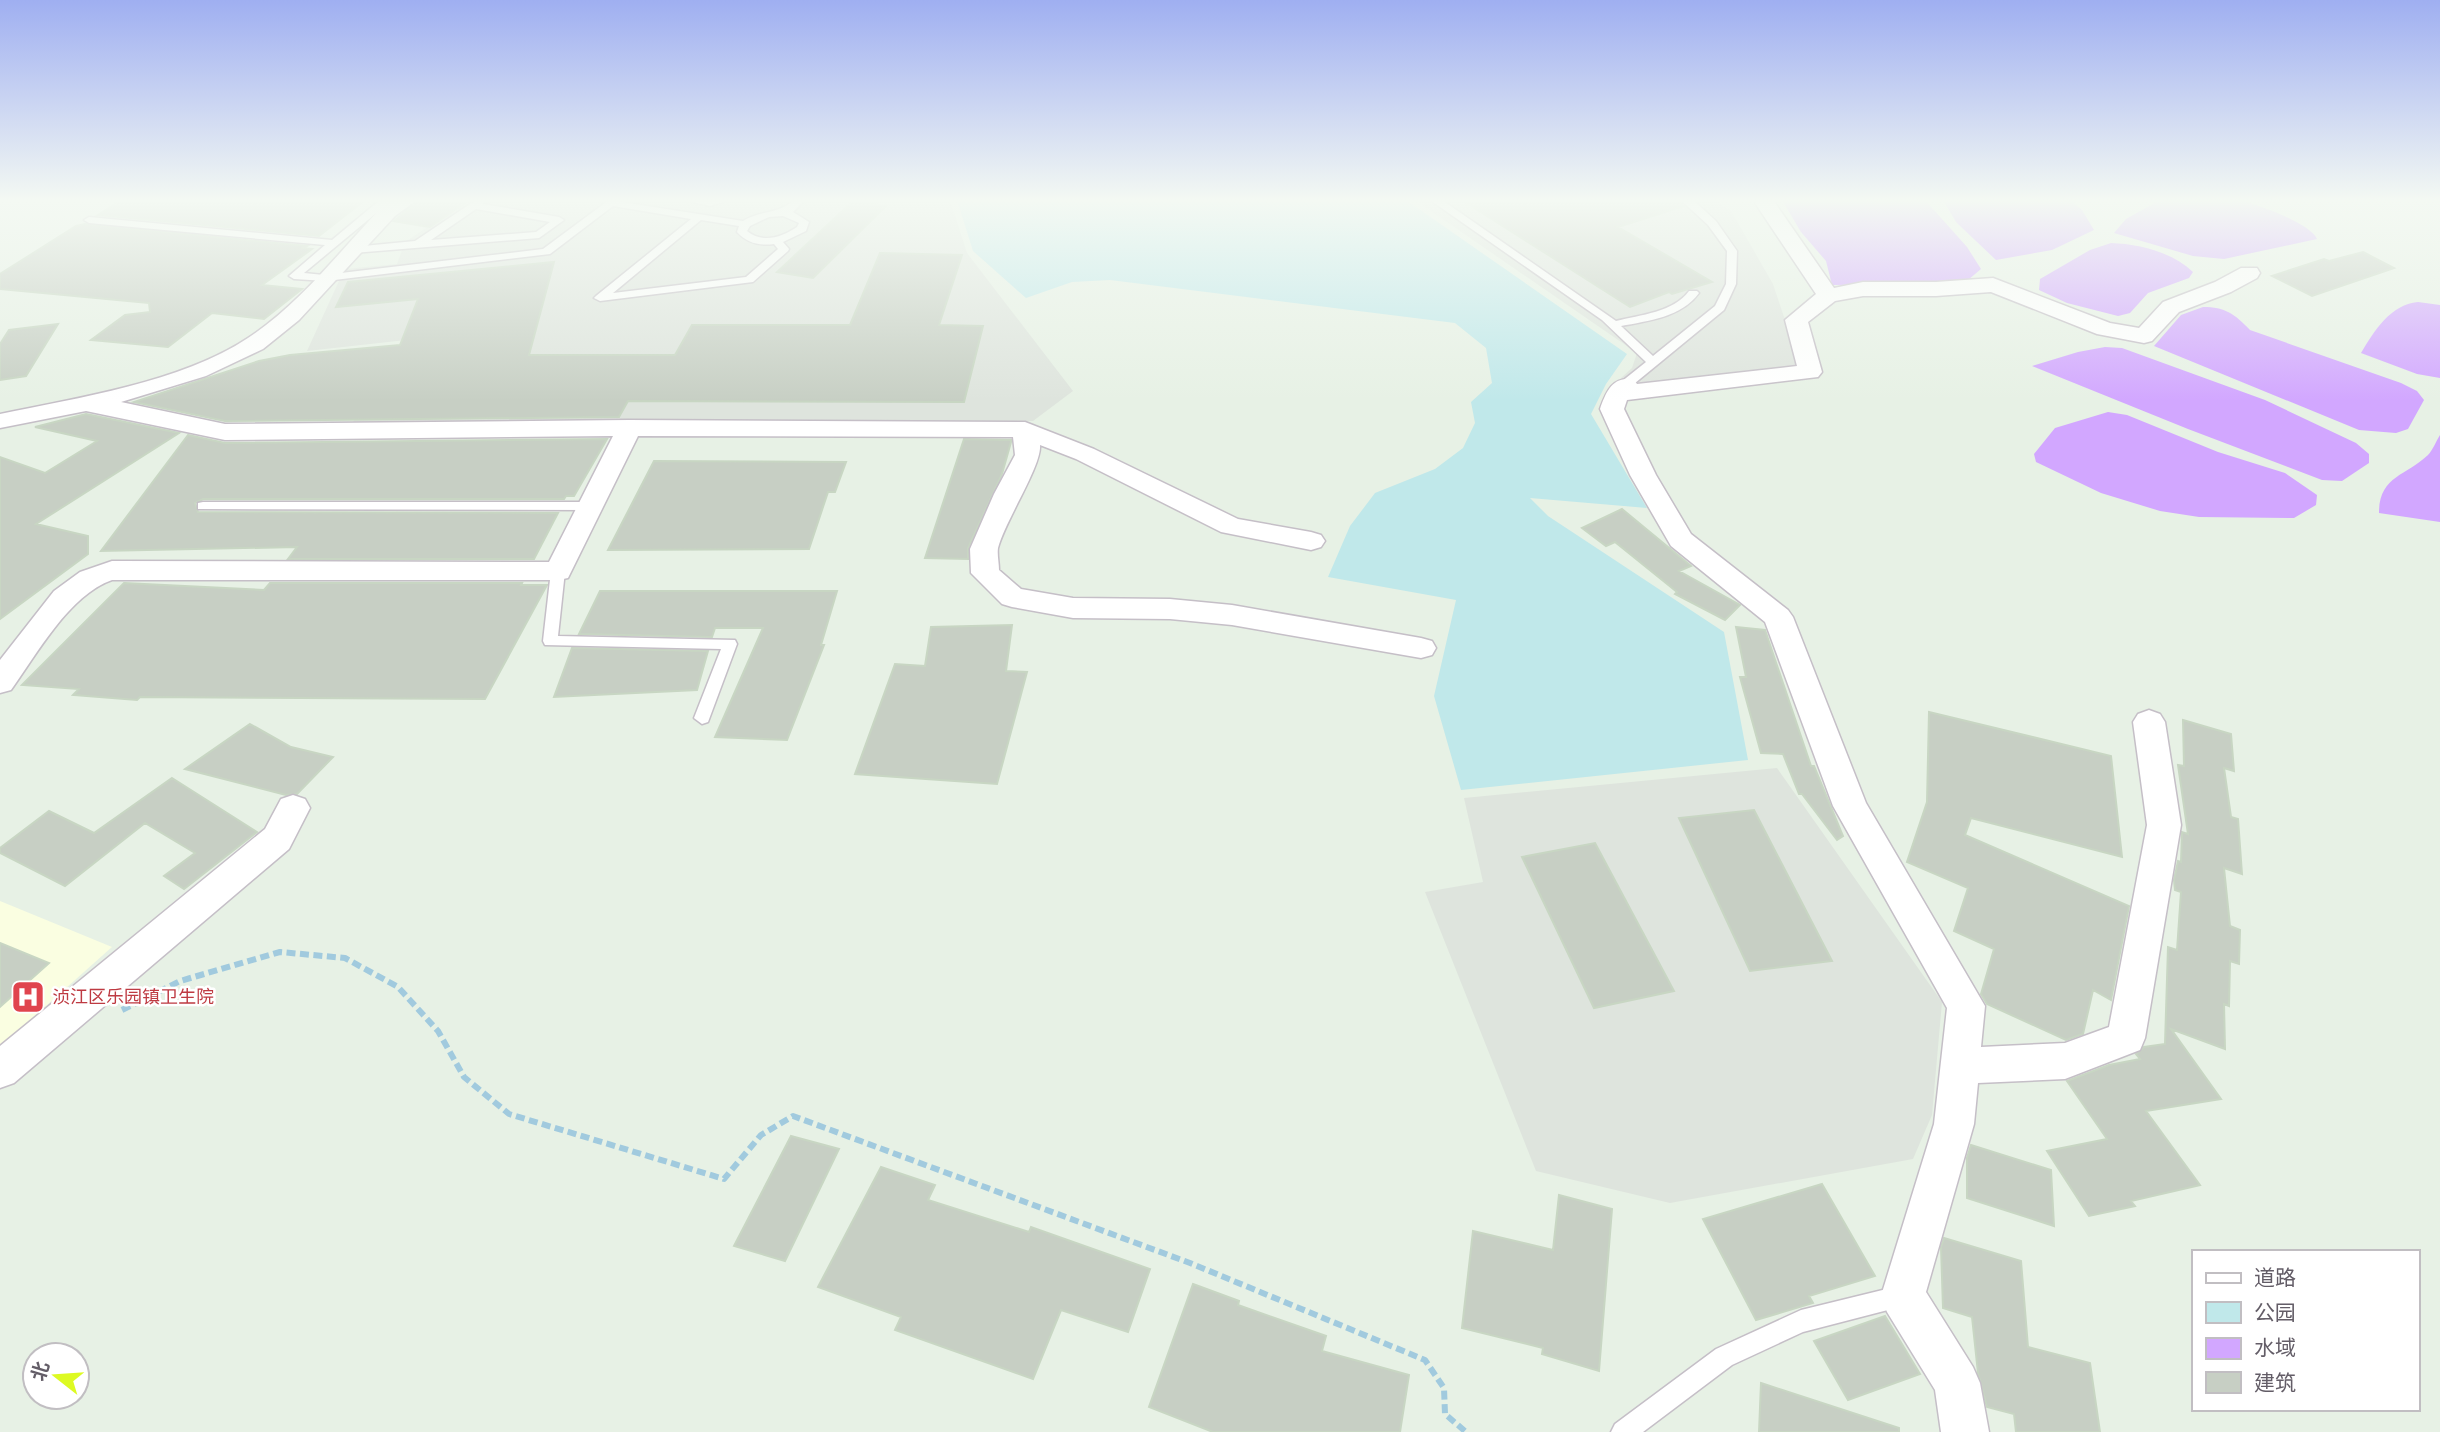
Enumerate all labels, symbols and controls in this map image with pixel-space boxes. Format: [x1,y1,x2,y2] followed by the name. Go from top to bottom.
[9,978,47,1016] hospital icon: 浈江区乐园镇卫生院
[52,986,214,1008] place label: 浈江区乐园镇卫生院
[2192,1250,2419,1411] legend
[2254,1265,2296,1291] text: 道路
[2254,1300,2296,1326] text: 公园
[2254,1335,2296,1361] text: 水域
[21,1341,91,1411] north arrow
[26,1359,54,1384] text: 北
[2254,1370,2296,1396] text: 建筑

